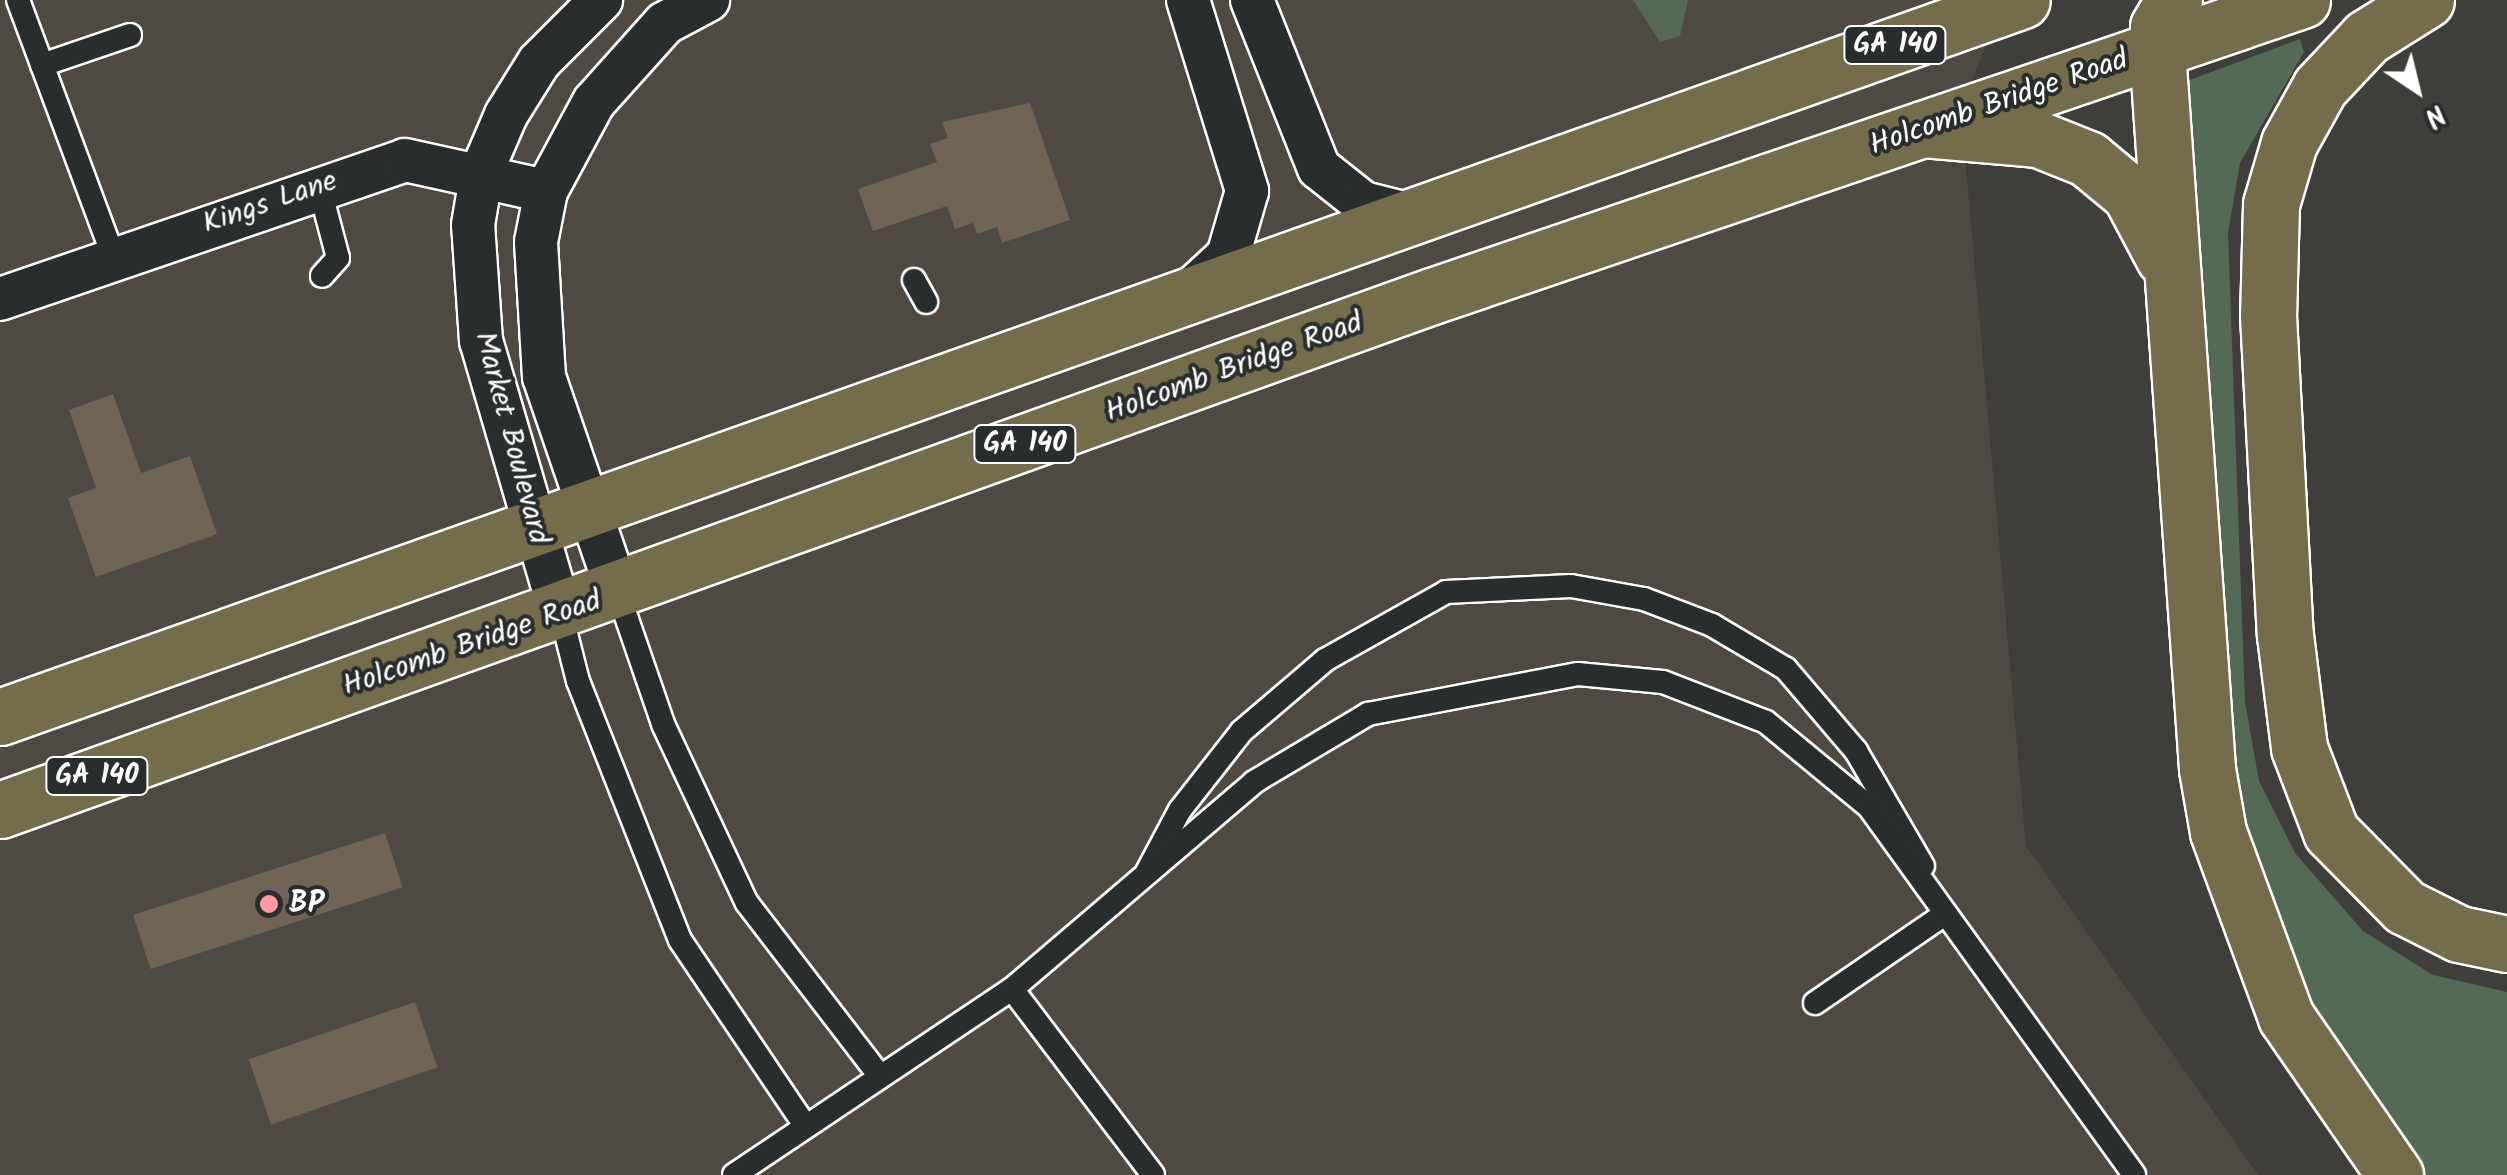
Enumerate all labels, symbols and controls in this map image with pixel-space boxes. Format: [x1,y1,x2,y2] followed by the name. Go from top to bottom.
[1842,22,1948,68] road number: GA 140
[2367,40,2467,140] north arrow
[1865,42,2133,164] street label: Holcomb Bridge Road
[2414,91,2455,138] text: N
[198,163,342,243] street label: Kings Lane
[1101,305,1367,431] street label: Holcomb Bridge Road
[465,328,557,548] street label: Market Boulevard
[972,421,1078,467] road number: GA 140
[338,583,606,705] street label: Holcomb Bridge Road
[44,753,150,799] road number: GA 140
[289,886,324,922] place label: BP
[258,893,280,915] marker: BP

